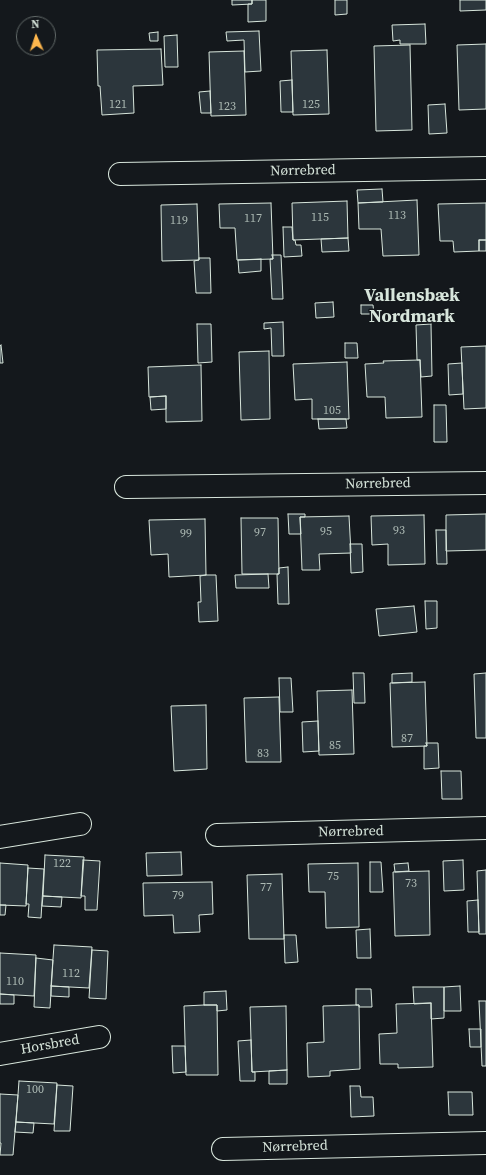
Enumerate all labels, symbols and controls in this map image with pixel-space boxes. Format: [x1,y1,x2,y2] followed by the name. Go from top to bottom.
[16,16,56,56] north arrow
[31,17,40,32] text: N
[109,98,127,112] house number: 121
[302,98,320,112] house number: 125
[218,100,236,114] house number: 123
[270,162,336,180] street label: Nørrebred
[388,209,406,223] house number: 113
[311,211,329,225] house number: 115
[244,212,262,226] house number: 117
[170,214,188,228] house number: 119
[364,285,460,328] district label: Vallensbæk Nordmark
[323,404,341,418] house number: 105
[345,475,411,493] street label: Nørrebred
[393,524,405,538] house number: 93
[320,525,332,539] house number: 95
[254,526,266,540] house number: 97
[180,527,192,541] house number: 99
[401,732,413,746] house number: 87
[329,739,341,753] house number: 85
[257,747,269,761] house number: 83
[318,823,384,841] street label: Nørrebred
[53,857,71,871] house number: 122
[327,870,339,884] house number: 75
[405,877,417,891] house number: 73
[260,881,272,895] house number: 77
[172,889,184,903] house number: 79
[62,967,80,981] house number: 112
[6,975,24,989] house number: 110
[19,1032,81,1058] street label: Horsbred
[26,1083,44,1097] house number: 100
[262,1137,328,1157] street label: Nørrebred

